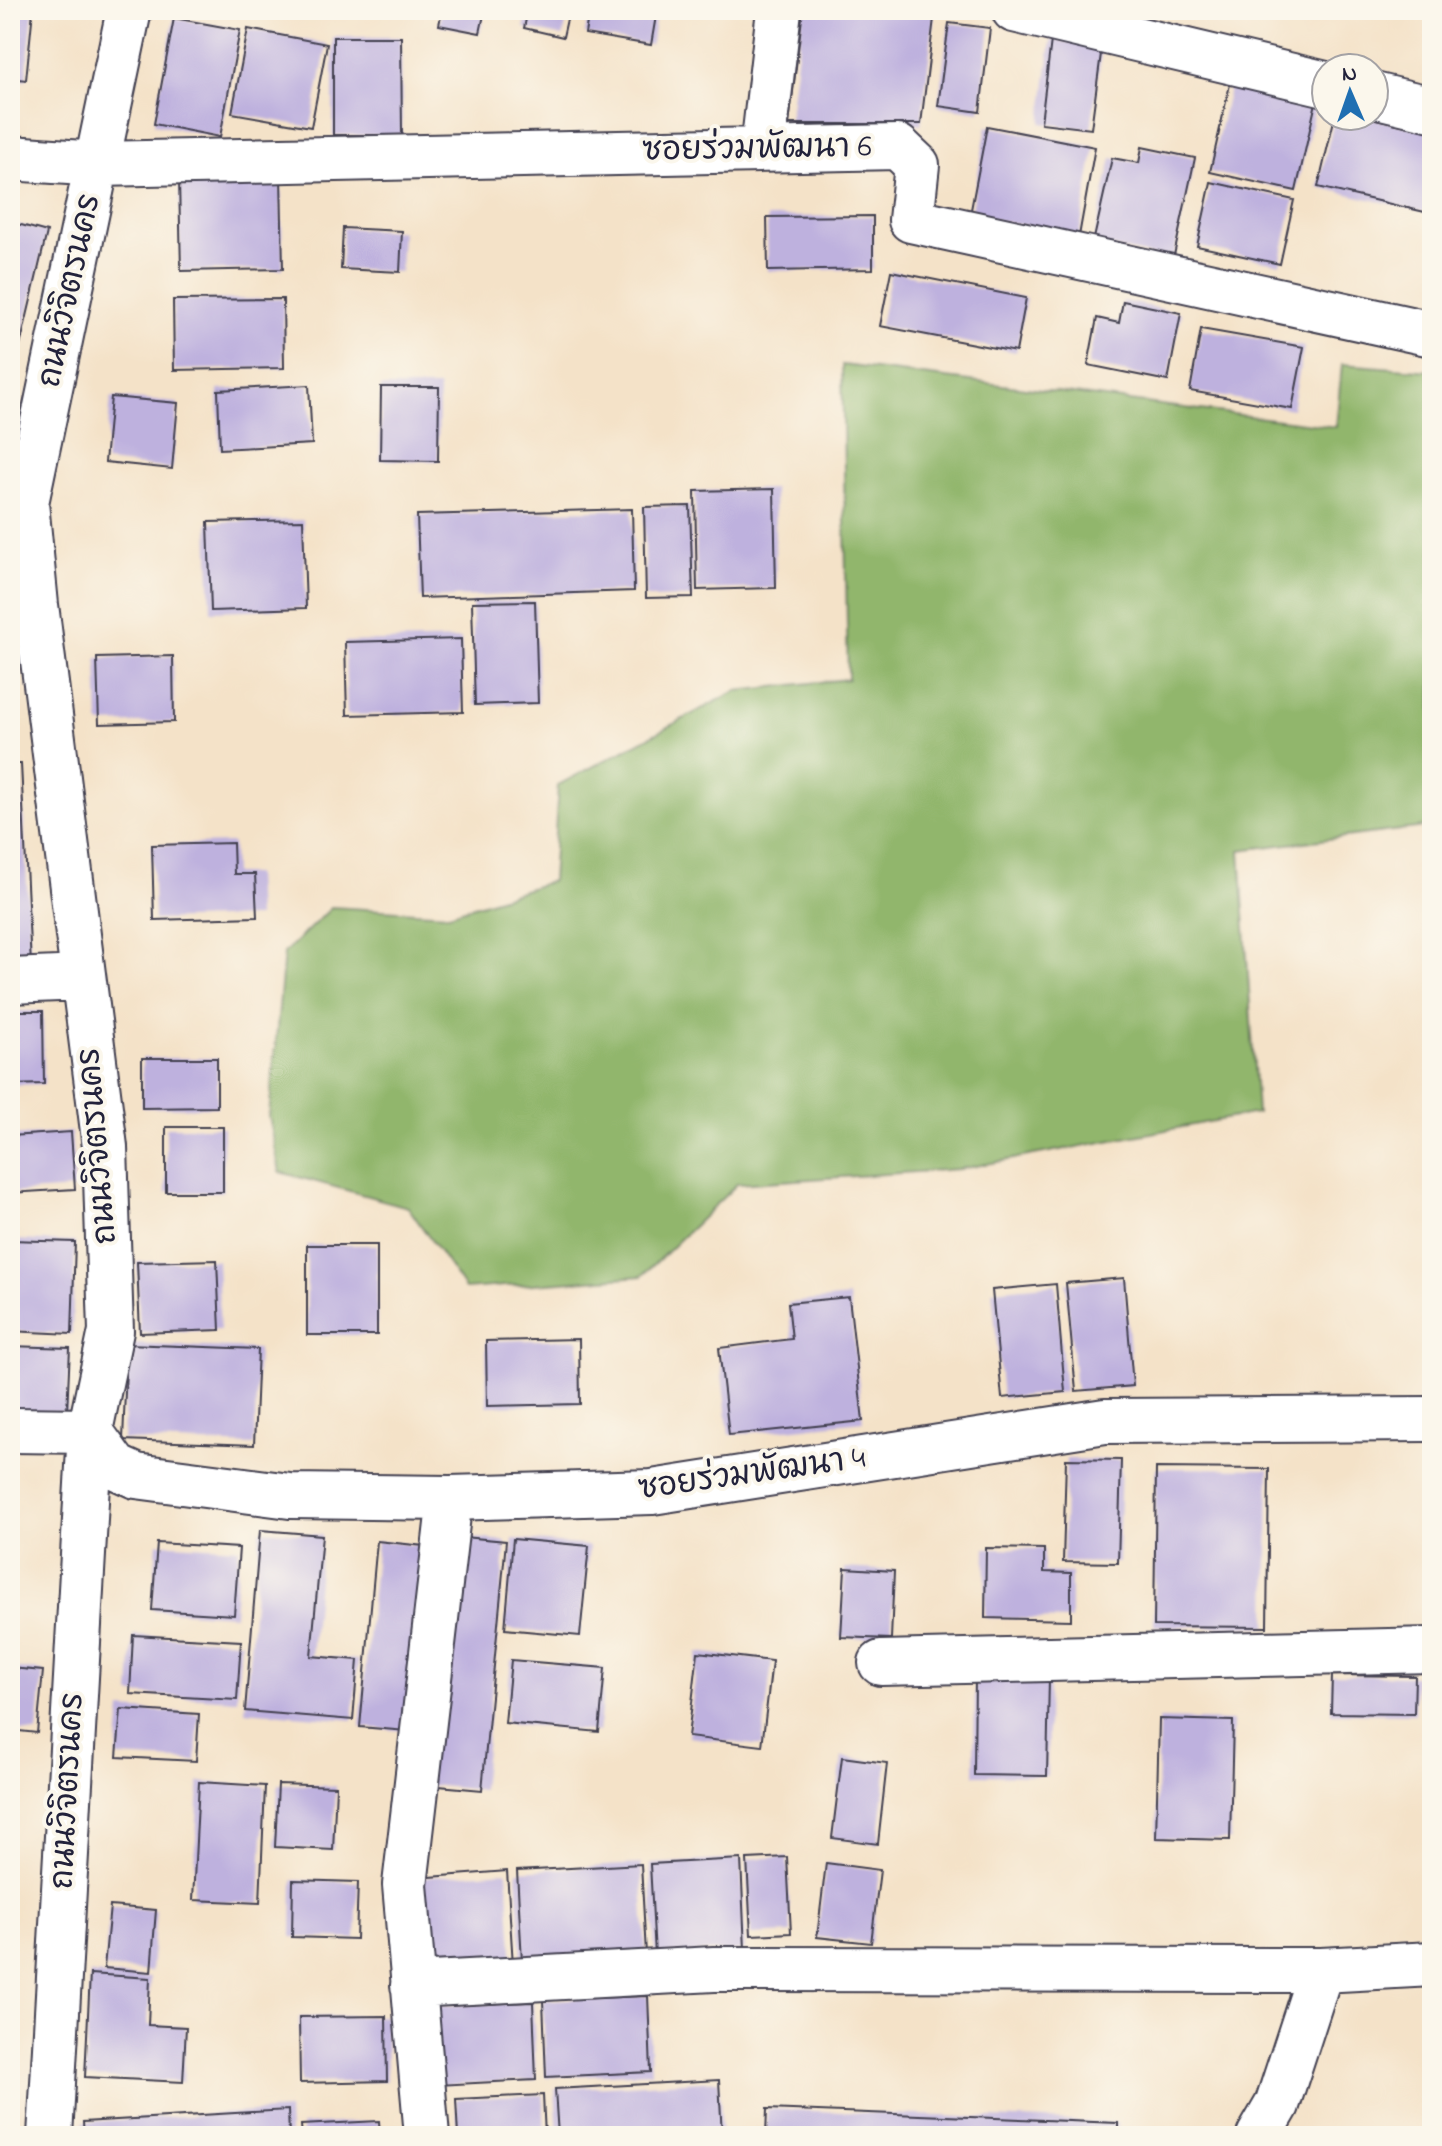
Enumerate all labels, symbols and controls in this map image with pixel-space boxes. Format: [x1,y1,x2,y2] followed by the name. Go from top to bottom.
[1310,52,1390,132] north arrow
[1341,59,1357,91] text: N
[642,124,872,176] street label: ซอยร่วมพัฒนา 6
[28,190,114,392] street label: ถนนวิจิตรนคร
[67,1046,131,1246] street label: ถนนวิจิตรนคร
[635,1436,869,1514] street label: ซอยร่วมพัฒนา 4
[40,1691,98,1891] street label: ถนนวิจิตรนคร

